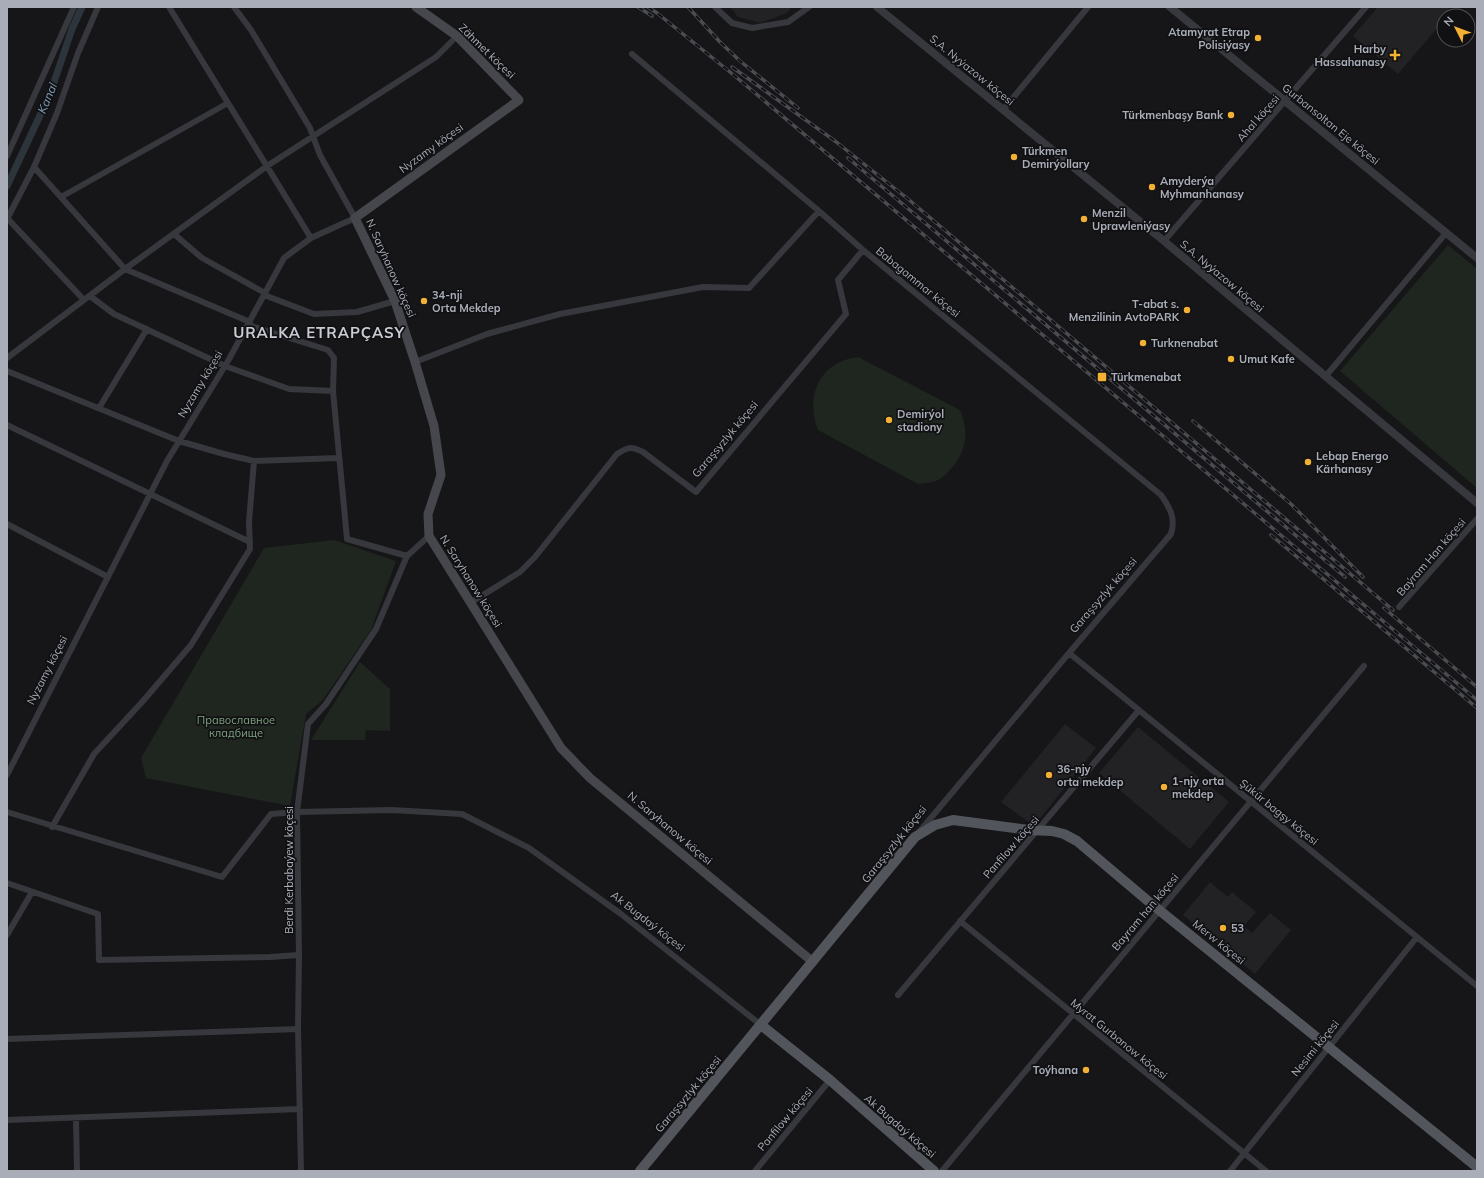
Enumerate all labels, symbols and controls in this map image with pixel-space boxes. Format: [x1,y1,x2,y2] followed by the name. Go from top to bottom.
[1436,8,1476,48] north arrow
[1441,14,1457,29] text: N
[456,21,518,81] street label: Zähmet köçesi
[1168,25,1250,52] place label: Atamyrat Etrap Polisiýasy
[927,31,1017,109] street label: S.A. Nyýazow köçesi
[1253,33,1263,43] marker: Atamyrat Etrap Polisiýasy
[1315,42,1386,69] place label: Harby Hassahanasy
[1389,49,1401,61] marker: Harby Hassahanasy
[34,80,60,116] water label: Kanal
[1279,80,1383,168] street label: Gurbansoltan Eje köçesi
[1234,92,1282,144] street label: Ahal köçesi
[1122,108,1224,122] place label: Türkmenbaşy Bank
[1226,110,1236,120] marker: Türkmenbaşy Bank
[396,120,466,176] street label: Nyzamy köçesi
[1022,144,1089,171] place label: Türkmen Demirýollary
[1009,152,1019,162] marker: Türkmen Demirýollary
[1160,174,1244,201] place label: Amyderýa Myhmanhanasy
[1147,182,1157,192] marker: Amyderýa Myhmanhanasy
[1092,206,1170,233] place label: Menzil Uprawleniýasy
[1079,214,1089,224] marker: Menzil Uprawleniýasy
[363,216,419,320] street label: N. Saryhanow köçesi
[1177,237,1267,315] street label: S.A. Nyýazow köçesi
[873,244,963,320] street label: Babagammar köçesi
[432,288,501,315] place label: 34-nji Orta Mekdep
[419,296,429,306] marker: 34-nji Orta Mekdep
[1069,297,1180,324] place label: T-abat s. Menzilinin AvtoPARK
[1182,305,1192,315] marker: T-abat s. Menzilinin AvtoPARK
[233,323,405,342] district label: URALKA ETRAPÇASY
[1151,336,1218,350] place label: Turknenabat
[1138,338,1148,348] marker: Turknenabat
[174,348,226,420] street label: Nyzamy köçesi
[1239,352,1295,366] place label: Umut Kafe
[1226,354,1236,364] marker: Umut Kafe
[1111,370,1181,384] place label: Türkmenabat
[1096,371,1108,383] marker: Türkmenabat
[689,398,761,480] street label: Garaşsyzlyk köçesi
[897,407,944,434] place label: Demirýol stadiony
[884,415,894,425] marker: Demirýol stadiony
[1316,449,1389,476] place label: Lebap Energo Kärhanasy
[1303,457,1313,467] marker: Lebap Energo Kärhanasy
[1393,515,1469,599] street label: Baýram Han köçesi
[437,532,505,630] street label: N. Saryhanow köçesi
[1066,554,1140,636] street label: Garaşsyzlyk köçesi
[24,633,70,707] street label: Nyzamy köçesi
[197,713,275,740] park label: Православное кладбище
[1057,762,1124,789] place label: 36-njy orta mekdep
[1044,770,1054,780] marker: 36-njy orta mekdep
[1172,774,1224,801] place label: 1-njy orta mekdep
[1237,776,1321,848] street label: Şükür bagşy köçesi
[1159,782,1169,792] marker: 1-njy orta mekdep
[625,788,715,868] street label: N. Saryhanow köçesi
[858,802,930,886] street label: Garaşsyzlyk köçesi
[282,806,296,934] street label: Berdi Kerbabaýew köçesi
[980,813,1042,881] street label: Panfilow köçesi
[1109,871,1181,953] street label: Bayram han köçesi
[608,888,688,954] street label: Ak Bugdaý köçesi
[1190,917,1248,967] street label: Merw köçesi
[1231,921,1245,935] place label: 53
[1218,923,1228,933] marker: 53
[1068,996,1170,1082] street label: Myrat Gurbanow köçesi
[1288,1017,1342,1079] street label: Nesimi köçesi
[652,1053,724,1135] street label: Garaşsyzlyk köçesi
[1033,1063,1078,1077] place label: Toýhana
[1081,1065,1091,1075] marker: Toýhana
[754,1084,816,1154] street label: Panfilow köçesi
[861,1091,939,1161] street label: Ak Bugdaý köçesi

